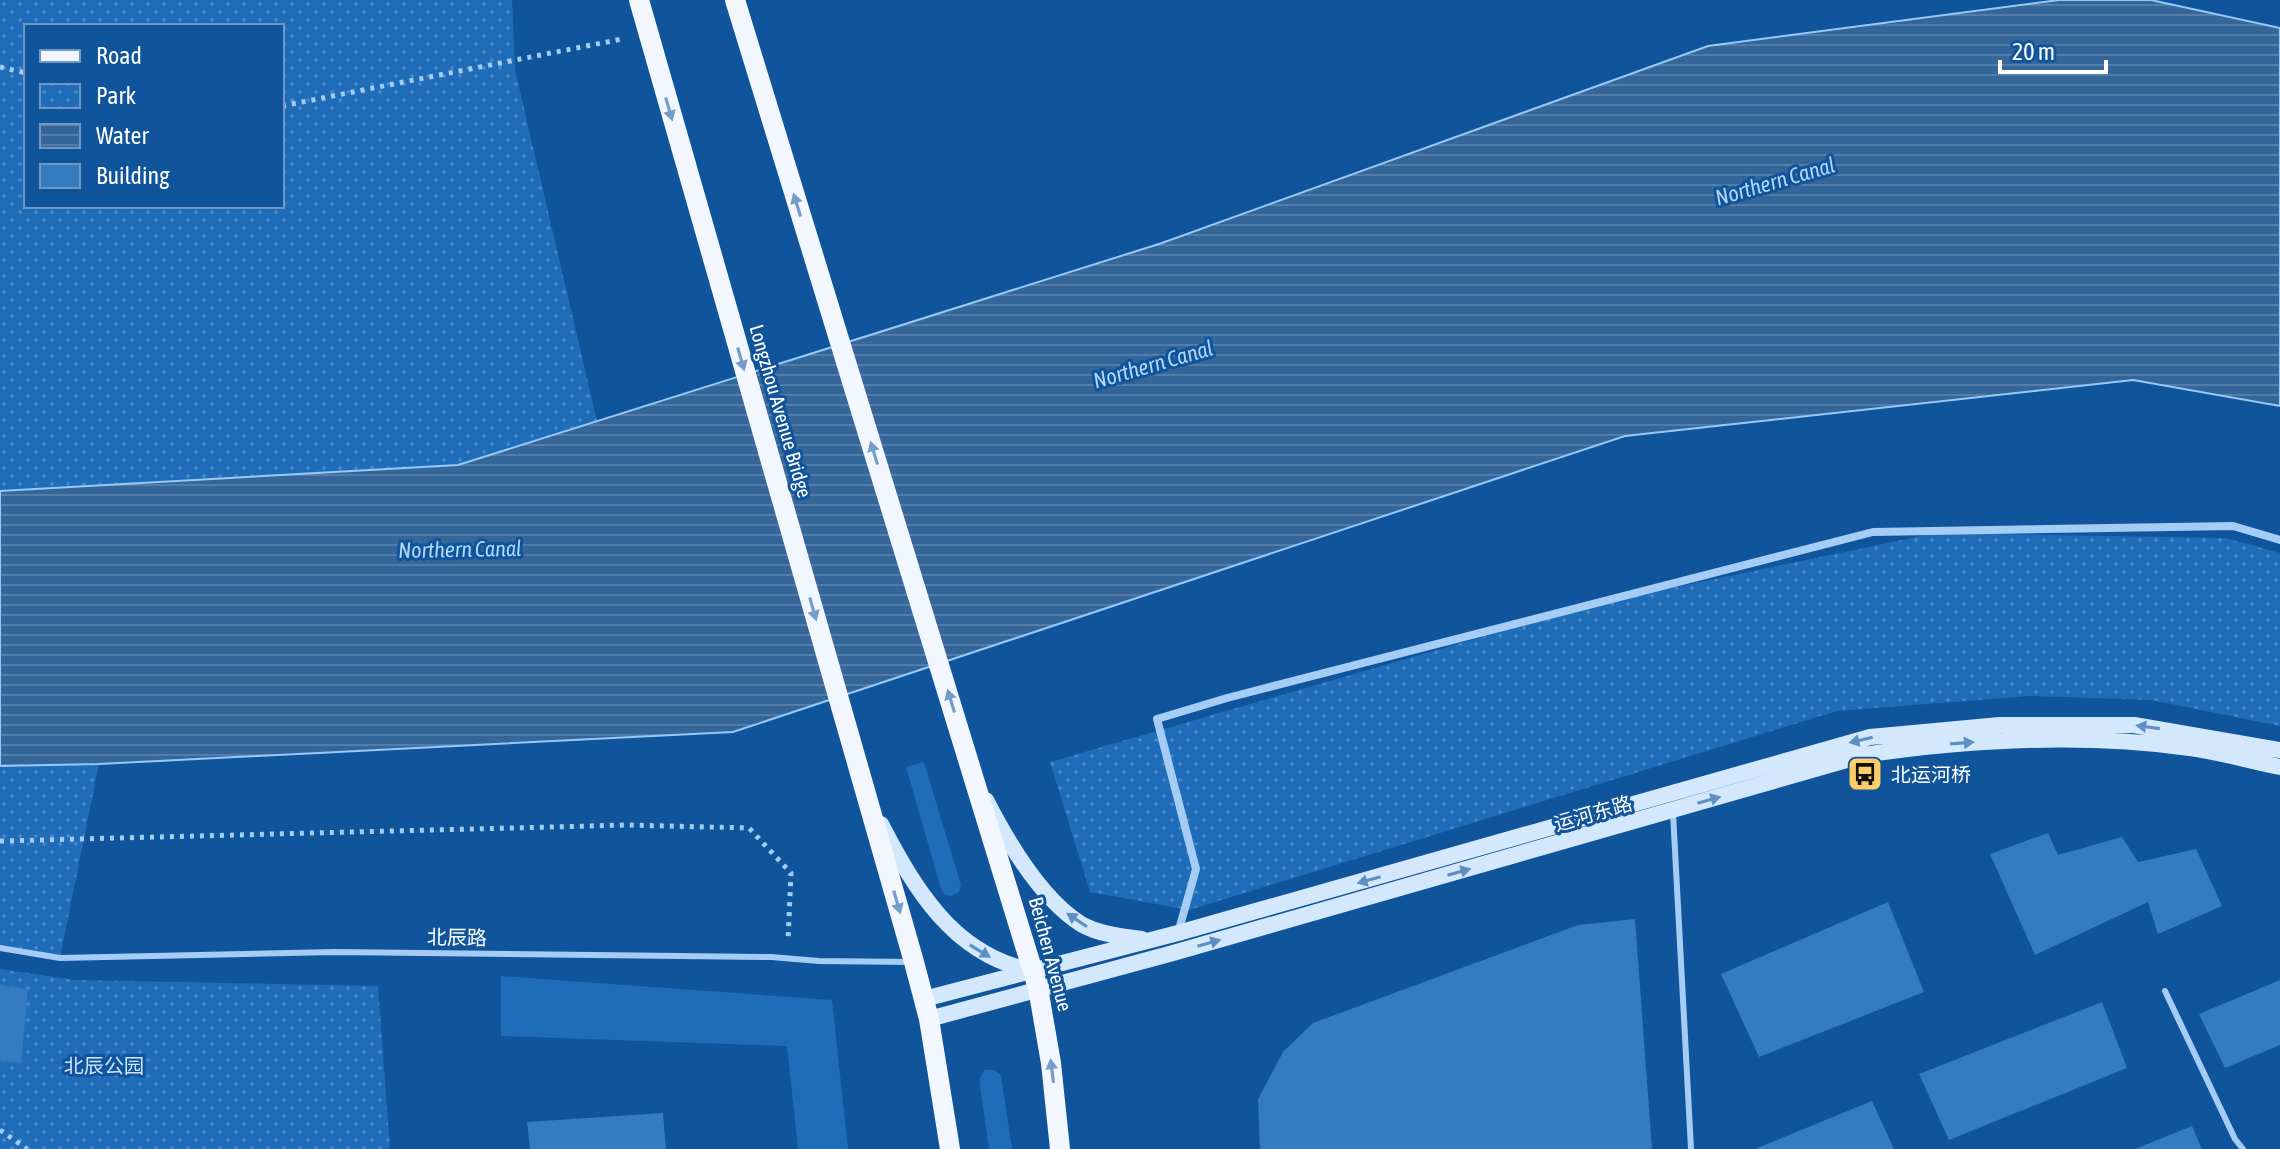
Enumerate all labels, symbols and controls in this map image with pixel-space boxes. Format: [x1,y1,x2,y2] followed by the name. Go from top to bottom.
[24,24,284,208] legend
[2000,24,2106,74] scale bar
[2012,38,2055,65] text: 20 m
[96,42,142,69] text: Road
[96,82,137,109] text: Park
[663,98,676,122] one-way arrow
[96,122,149,149] text: Water
[1712,151,1838,211] water label: Northern Canal
[96,162,170,189] text: Building
[790,192,803,216] one-way arrow
[745,322,817,500] street label: Longzhou Avenue Bridge
[1090,334,1216,394] water label: Northern Canal
[735,347,748,371] one-way arrow
[867,441,880,465] one-way arrow
[398,535,522,563] water label: Northern Canal
[807,597,820,621] one-way arrow
[944,689,957,713] one-way arrow
[2135,721,2160,733] one-way arrow
[1849,734,1874,747] one-way arrow
[1950,736,1975,749] one-way arrow
[1846,755,1884,793] bus stop icon: 北运河桥
[1891,763,1971,786] place label: 北运河桥
[1551,791,1635,835] street label: 运河东路
[1697,794,1722,806] one-way arrow
[1447,865,1472,877] one-way arrow
[1356,874,1380,887] one-way arrow
[892,890,904,915] one-way arrow
[1025,894,1077,1014] street label: Beichen Avenue
[1067,912,1088,927] one-way arrow
[427,925,487,949] street label: 北辰路
[1197,936,1222,948] one-way arrow
[969,944,991,958] one-way arrow
[64,1054,144,1077] park label: 北辰公园
[1045,1059,1058,1084] one-way arrow

